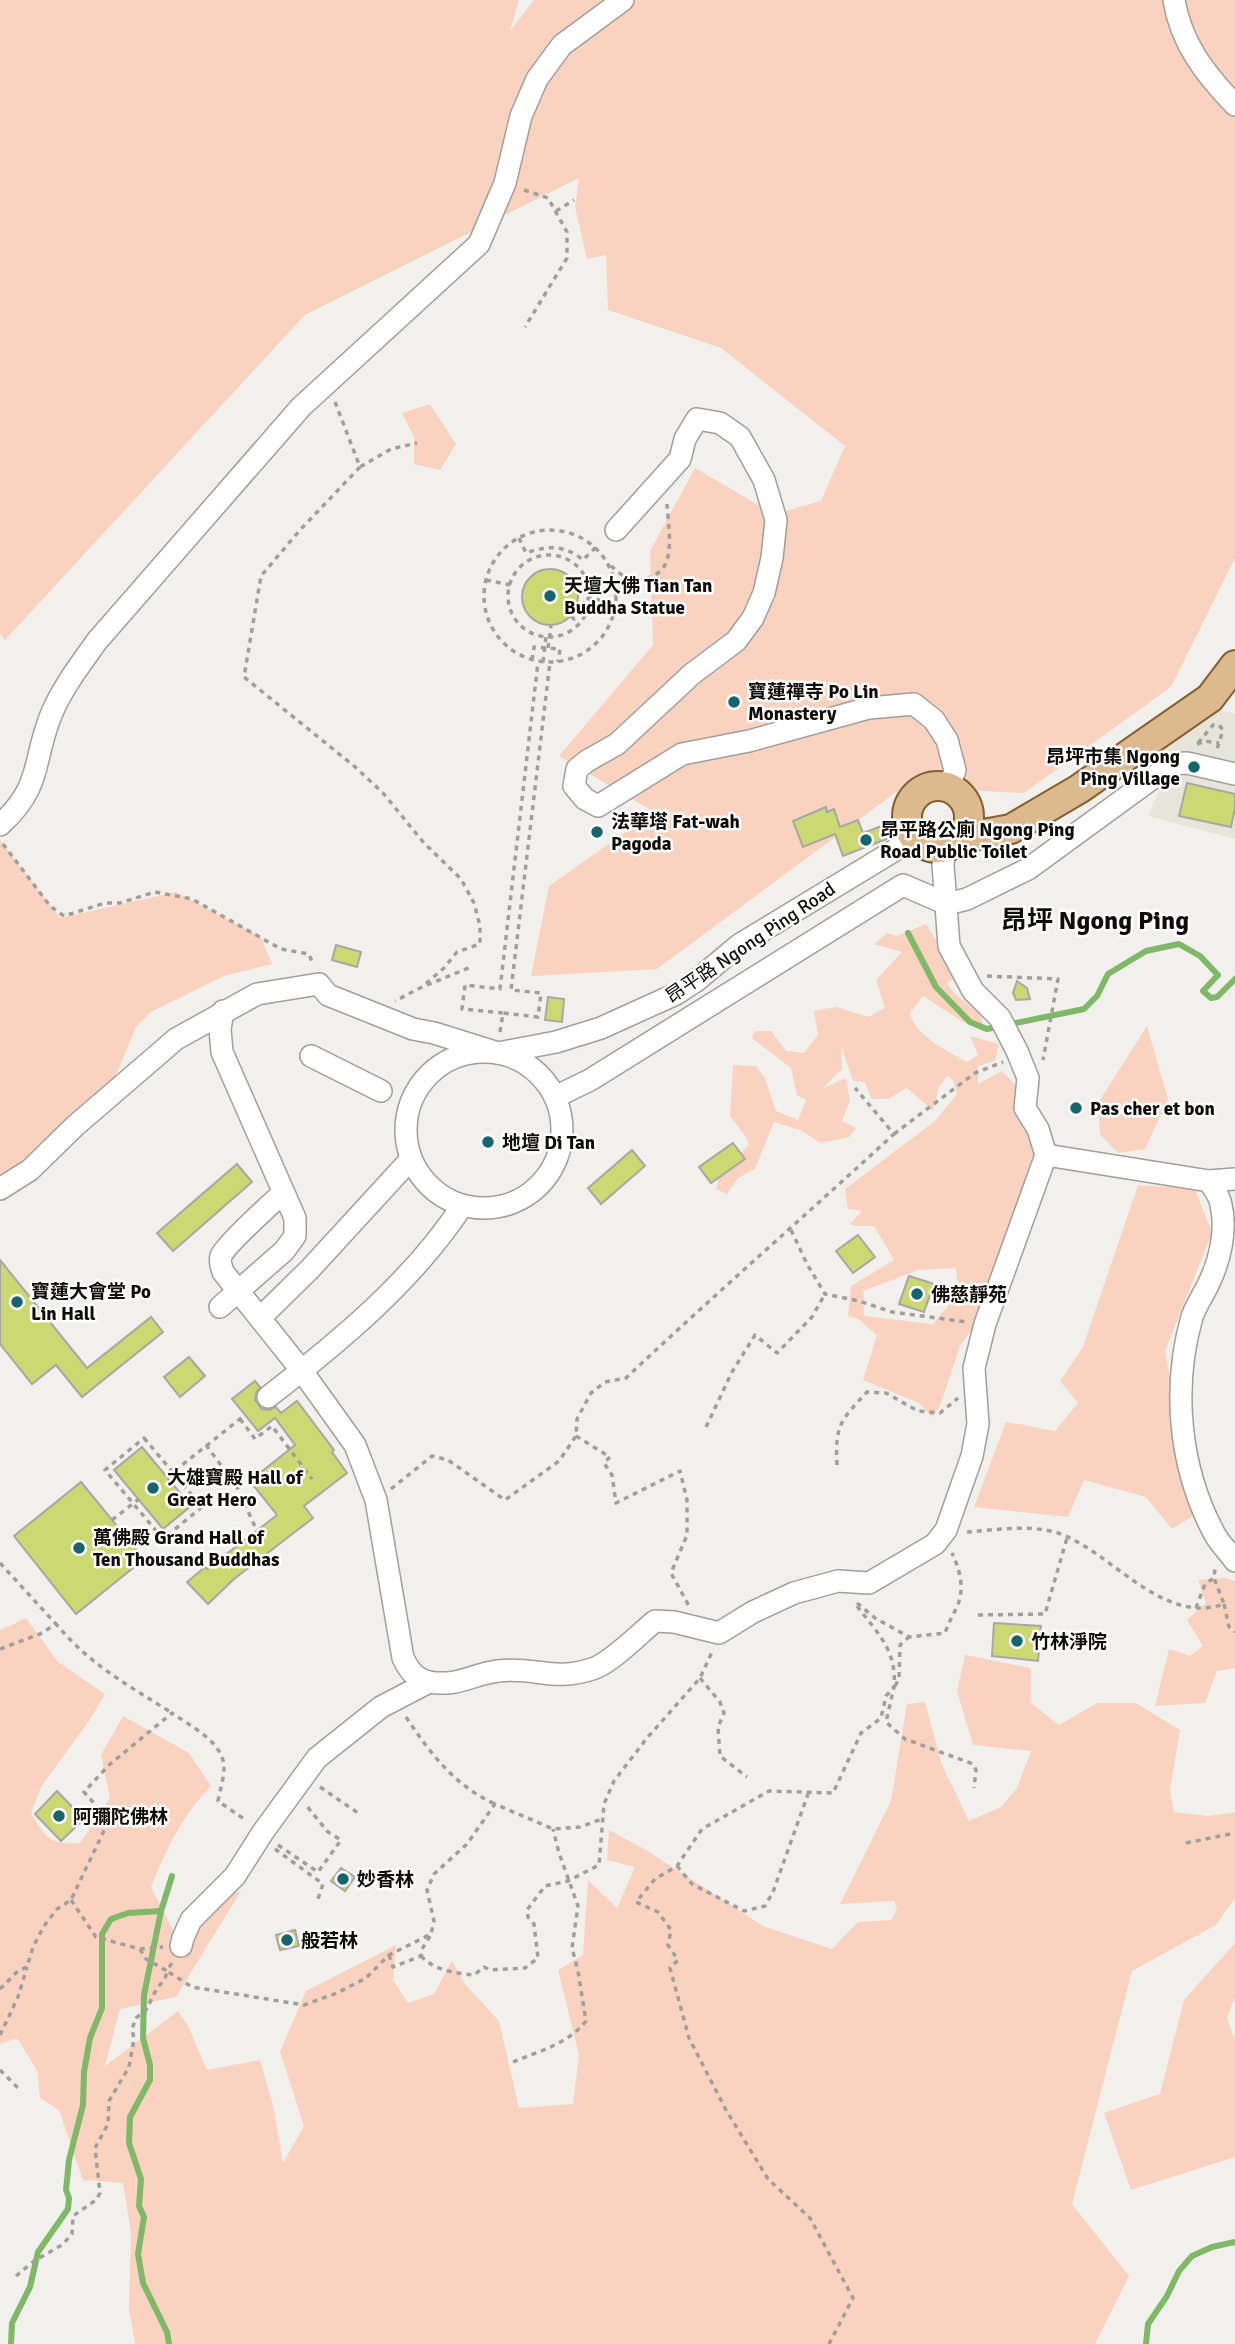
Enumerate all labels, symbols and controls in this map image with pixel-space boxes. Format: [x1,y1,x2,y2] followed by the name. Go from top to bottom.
[564,574,712,620] place label: 天壇大佛 Tian Tan Buddha Statue
[542,588,558,604] marker: 天壇大佛 Tian Tan Buddha Statue
[748,680,879,726] place label: 寶蓮禪寺 Po Lin Monastery
[726,694,742,710] marker: 寶蓮禪寺 Po Lin Monastery
[1046,745,1180,791] place label: 昂坪市集 Ngong Ping Village
[1186,759,1202,775] marker: 昂坪市集 Ngong Ping Village
[611,810,740,856] place label: 法華塔 Fat-wah Pagoda
[880,818,1075,864] place label: 昂平路公廁 Ngong Ping Road Public Toilet
[589,824,605,840] marker: 法華塔 Fat-wah Pagoda
[858,832,874,848] marker: 昂平路公廁 Ngong Ping Road Public Toilet
[661,877,840,1009] street label: 昂平路 Ngong Ping Road
[1001,905,1189,937] district label: 昂坪 Ngong Ping
[1090,1097,1215,1121] place label: Pas cher et bon
[1068,1100,1084,1116] marker: Pas cher et bon
[502,1131,595,1155] place label: 地壇 Di Tan
[480,1134,496,1150] marker: 地壇 Di Tan
[31,1280,151,1326] place label: 寶蓮大會堂 Po Lin Hall
[931,1283,1007,1307] place label: 佛慈靜苑
[909,1286,925,1302] marker: 佛慈靜苑
[9,1294,25,1310] marker: 寶蓮大會堂 Po Lin Hall
[167,1466,304,1512] place label: 大雄寶殿 Hall of Great Hero
[145,1480,161,1496] marker: 大雄寶殿 Hall of Great Hero
[93,1526,279,1572] place label: 萬佛殿 Grand Hall of Ten Thousand Buddhas
[71,1540,87,1556] marker: 萬佛殿 Grand Hall of Ten Thousand Buddhas
[1031,1630,1107,1654] place label: 竹林淨院
[1009,1633,1025,1649] marker: 竹林淨院
[73,1805,168,1829] place label: 阿彌陀佛林
[51,1808,67,1824] marker: 阿彌陀佛林
[357,1868,414,1892] place label: 妙香林
[335,1871,351,1887] marker: 妙香林
[301,1929,358,1953] place label: 般若林
[279,1932,295,1948] marker: 般若林

